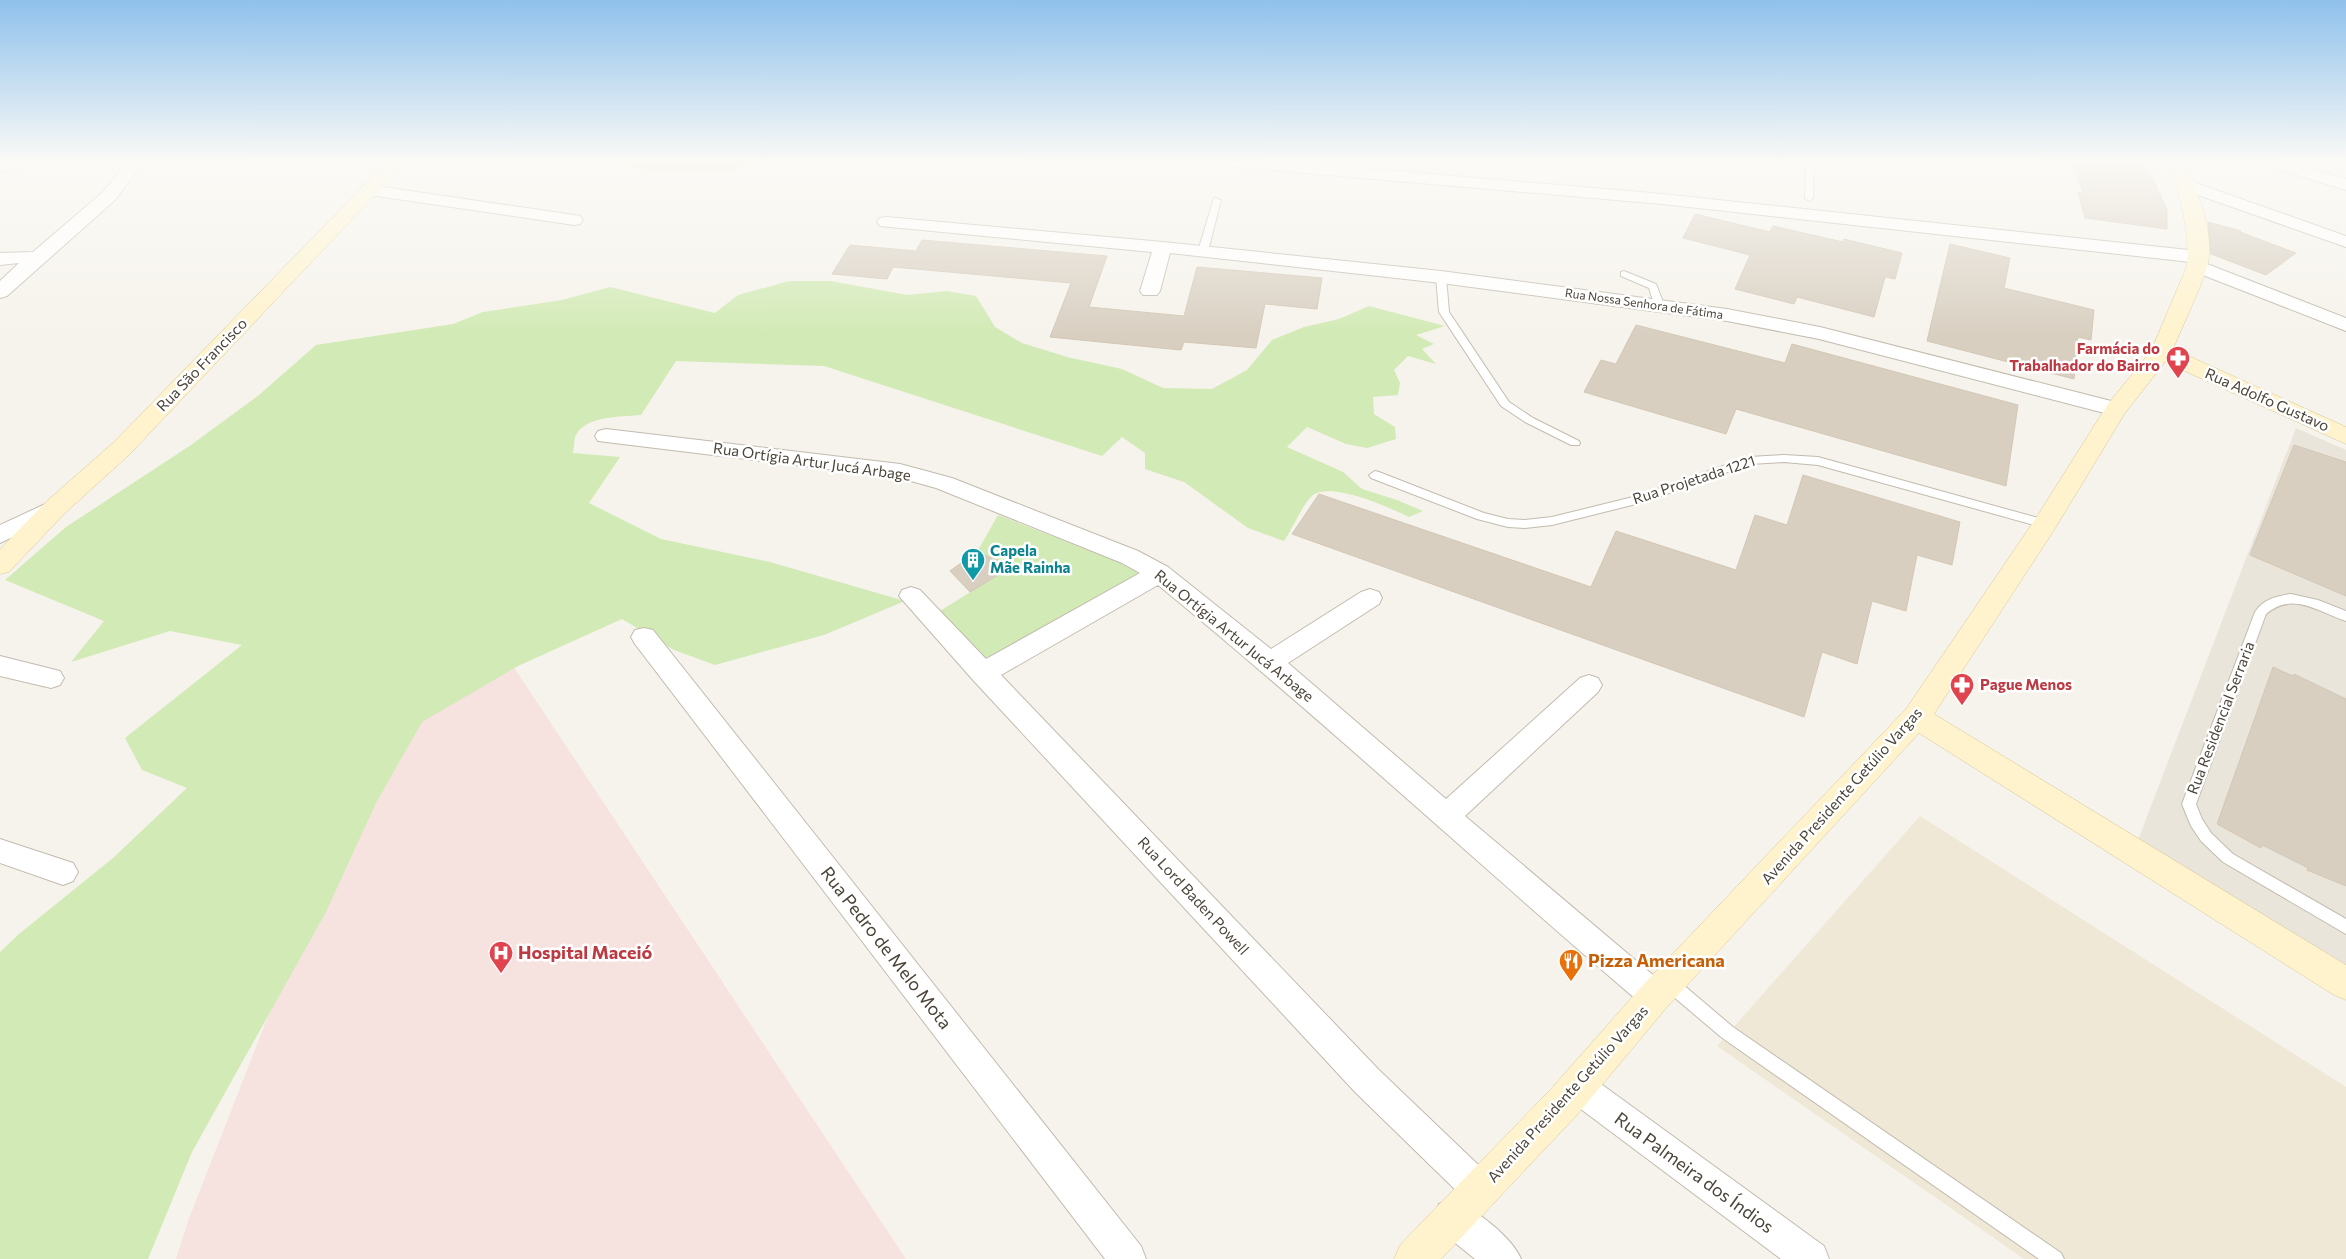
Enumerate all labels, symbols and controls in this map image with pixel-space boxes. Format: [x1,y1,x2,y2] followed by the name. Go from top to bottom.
[1564,285,1724,321] street label: Rua Nossa Senhora de Fátima
[152,314,250,415] street label: Rua São Francisco
[2009,339,2160,374] place label: Farmácia do Trabalhador do Bairro
[2165,345,2191,379] pharmacy icon: Farmácia do Trabalhador do Bairro
[2202,364,2332,435] street label: Rua Adolfo Gustavo
[712,438,912,484] street label: Rua Ortígia Artur Jucá Arbage
[1630,451,1757,507] street label: Rua Projetada 1221
[990,541,1071,576] place label: Capela Mãe Rainha
[960,547,986,581] building icon: Capela Mãe Rainha
[1151,565,1318,705] street label: Rua Ortígia Artur Jucá Arbage
[2183,639,2258,797] street label: Rua Residencial Serraria
[1949,672,1975,706] pharmacy icon: Pague Menos
[1980,675,2072,693] place label: Pague Menos
[1757,703,1926,887] street label: Avenida Presidente Getúlio Vargas
[1134,833,1253,958] street label: Rua Lord Baden Powell
[816,862,957,1033] street label: Rua Pedro de Melo Mota
[488,940,514,974] hospital icon: Hospital Maceió
[518,941,652,963] place label: Hospital Maceió
[1558,948,1584,982] restaurant icon: Pizza Americana
[1588,949,1725,971] place label: Pizza Americana
[1483,1001,1652,1185] street label: Avenida Presidente Getúlio Vargas
[1611,1107,1779,1237] street label: Rua Palmeira dos Índios

